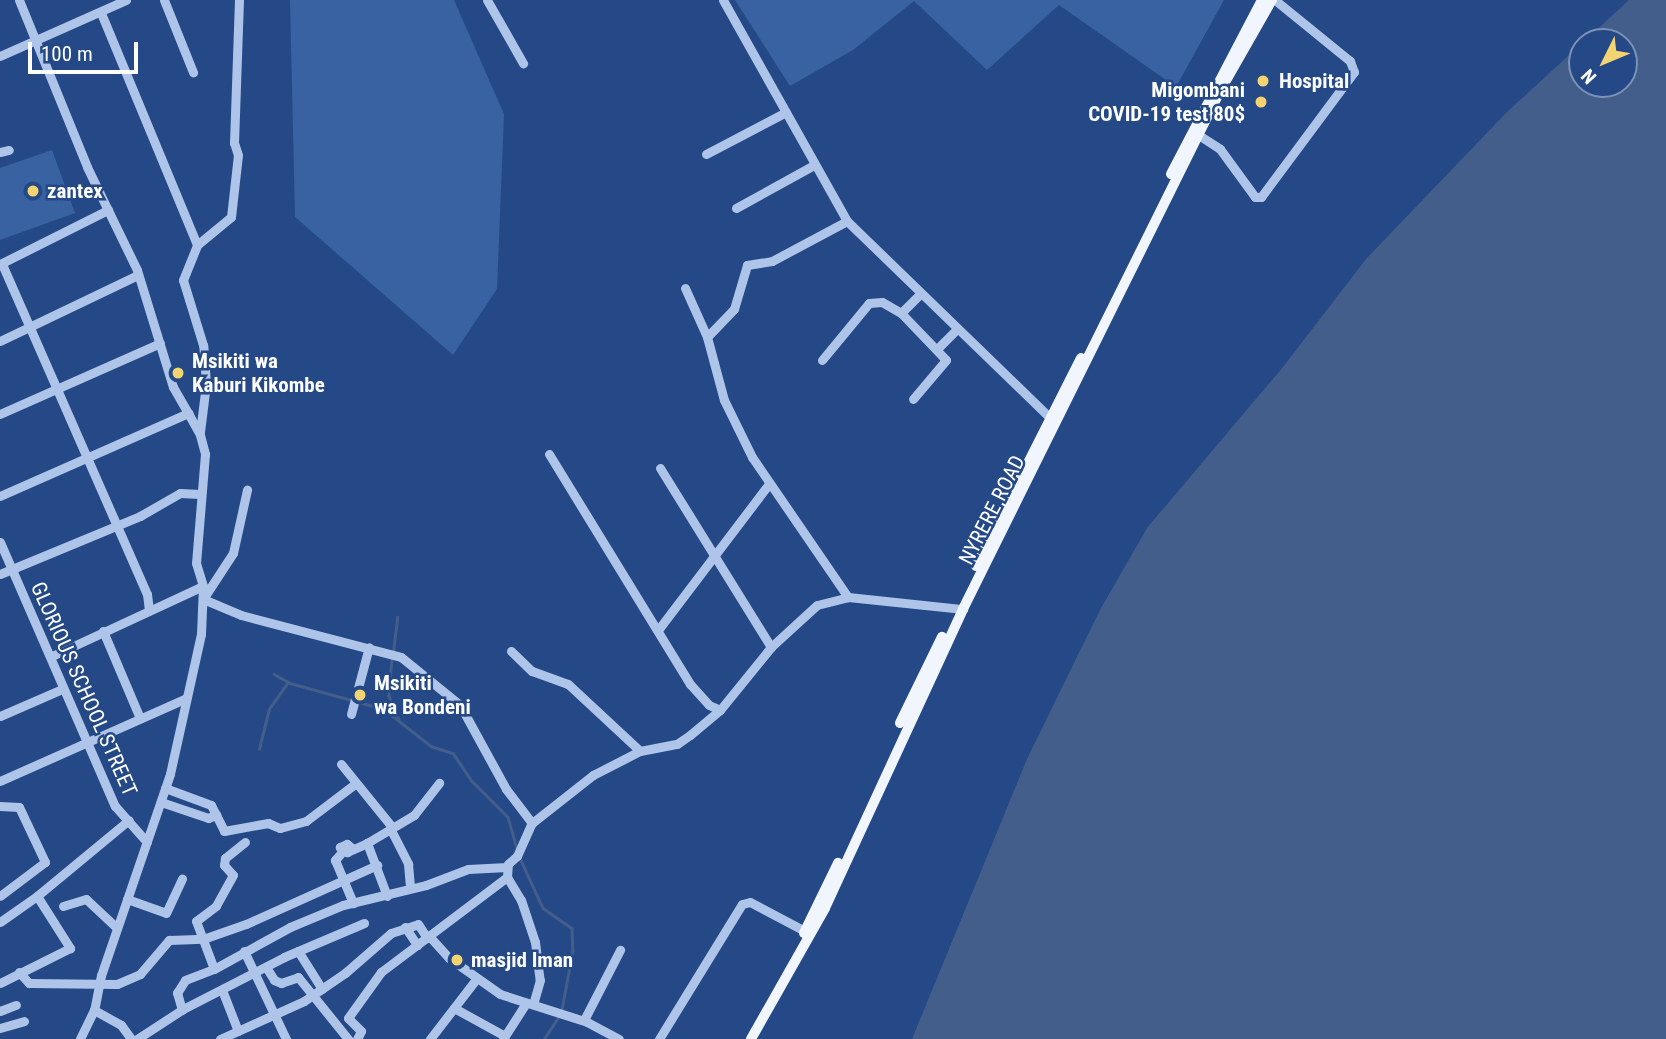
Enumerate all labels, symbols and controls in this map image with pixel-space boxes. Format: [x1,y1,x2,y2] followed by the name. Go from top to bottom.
[32,28,142,72] scale bar
[1568,28,1638,98] north arrow
[41,42,93,66] text: 100 m
[1576,64,1601,88] text: N
[1279,68,1349,94] place label: Hospital
[1253,71,1273,91] marker: Hospital
[1088,77,1245,127] place label: Migombani COVID-19 test 80$
[1251,92,1271,112] marker: Migombani COVID-19 test 80$
[47,178,103,204] place label: zantex
[25,183,41,199] marker: zantex
[192,348,325,398] place label: Msikiti wa Kaburi Kikombe
[170,365,186,381] marker: Msikiti wa Kaburi Kikombe
[954,451,1030,569] street label: NYRERE ROAD
[25,578,143,800] street label: GLORIOUS SCHOOL STREET
[374,670,471,720] place label: Msikiti wa Bondeni
[352,687,368,703] marker: Msikiti wa Bondeni
[471,947,573,973] place label: masjid Iman
[449,952,465,968] marker: masjid Iman

